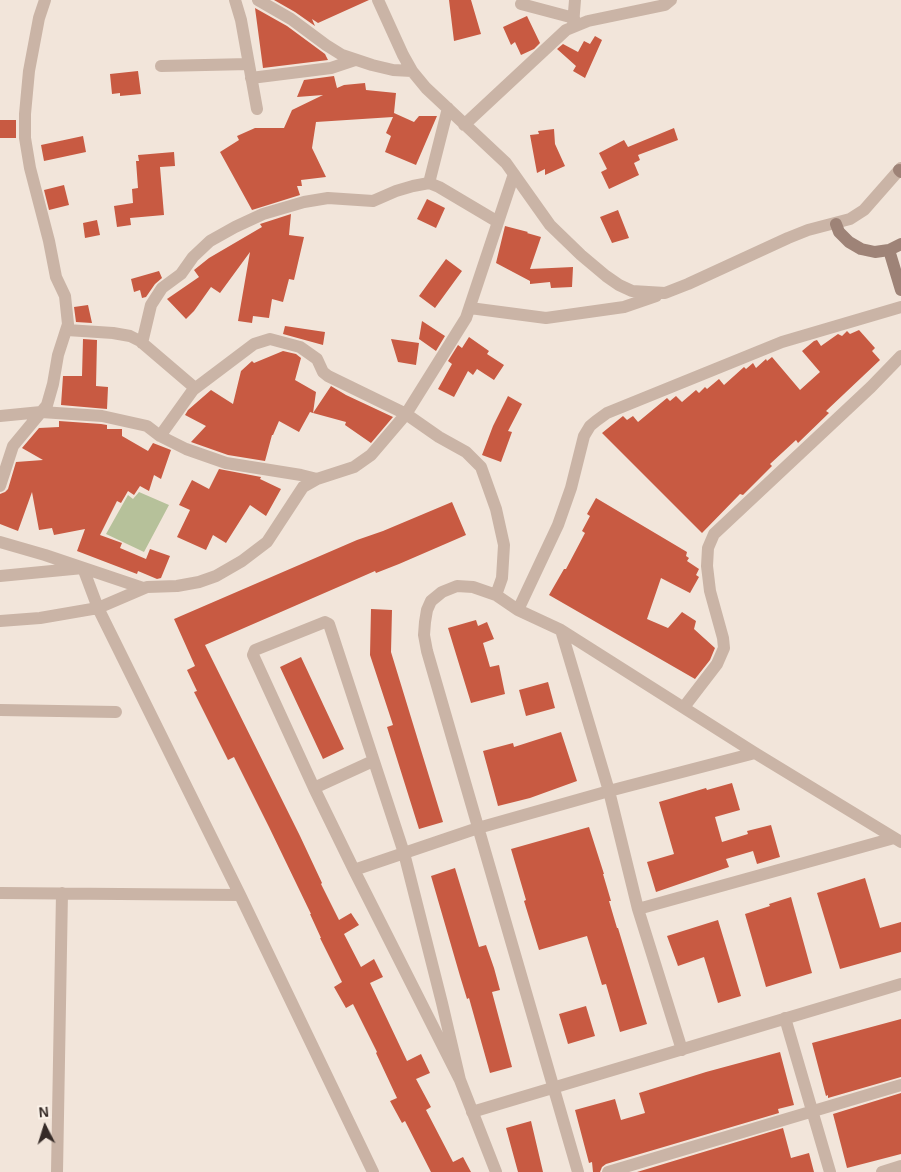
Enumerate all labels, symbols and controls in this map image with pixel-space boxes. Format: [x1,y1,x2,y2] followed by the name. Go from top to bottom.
[20,1102,70,1152] north arrow
[38,1104,49,1120] text: N

